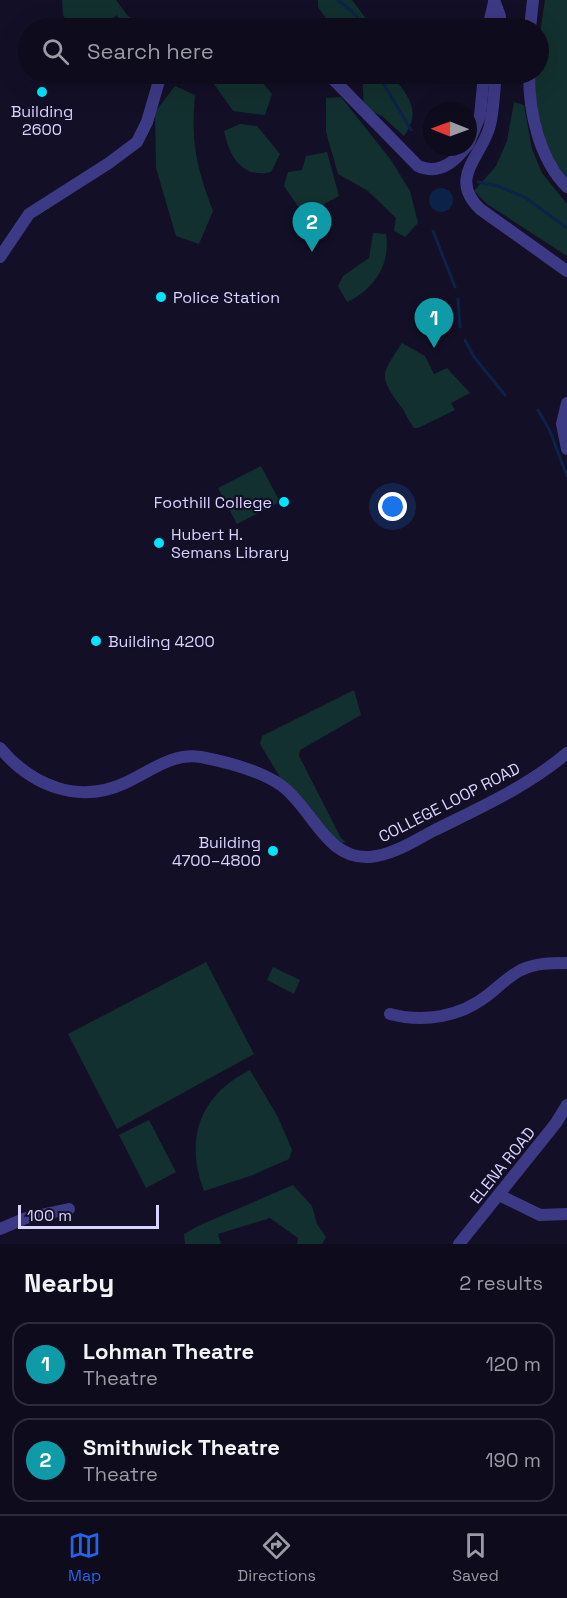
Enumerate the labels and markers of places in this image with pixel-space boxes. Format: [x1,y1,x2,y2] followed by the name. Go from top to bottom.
[35,85,49,99] marker: Building 2600
[11,101,73,140] place label: Building 2600
[292,202,332,252] pin: 2
[173,287,280,308] place label: Police Station
[154,290,168,304] marker: Police Station
[414,298,454,348] pin: 1
[154,492,272,513] place label: Foothill College
[277,495,291,509] marker: Foothill College
[171,524,289,563] place label: Hubert H. Semans Library
[152,536,166,550] marker: Hubert H. Semans Library
[108,631,215,652] place label: Building 4200
[89,634,103,648] marker: Building 4200
[172,832,261,871] place label: Building 4700–4800
[266,844,280,858] marker: Building 4700–4800

